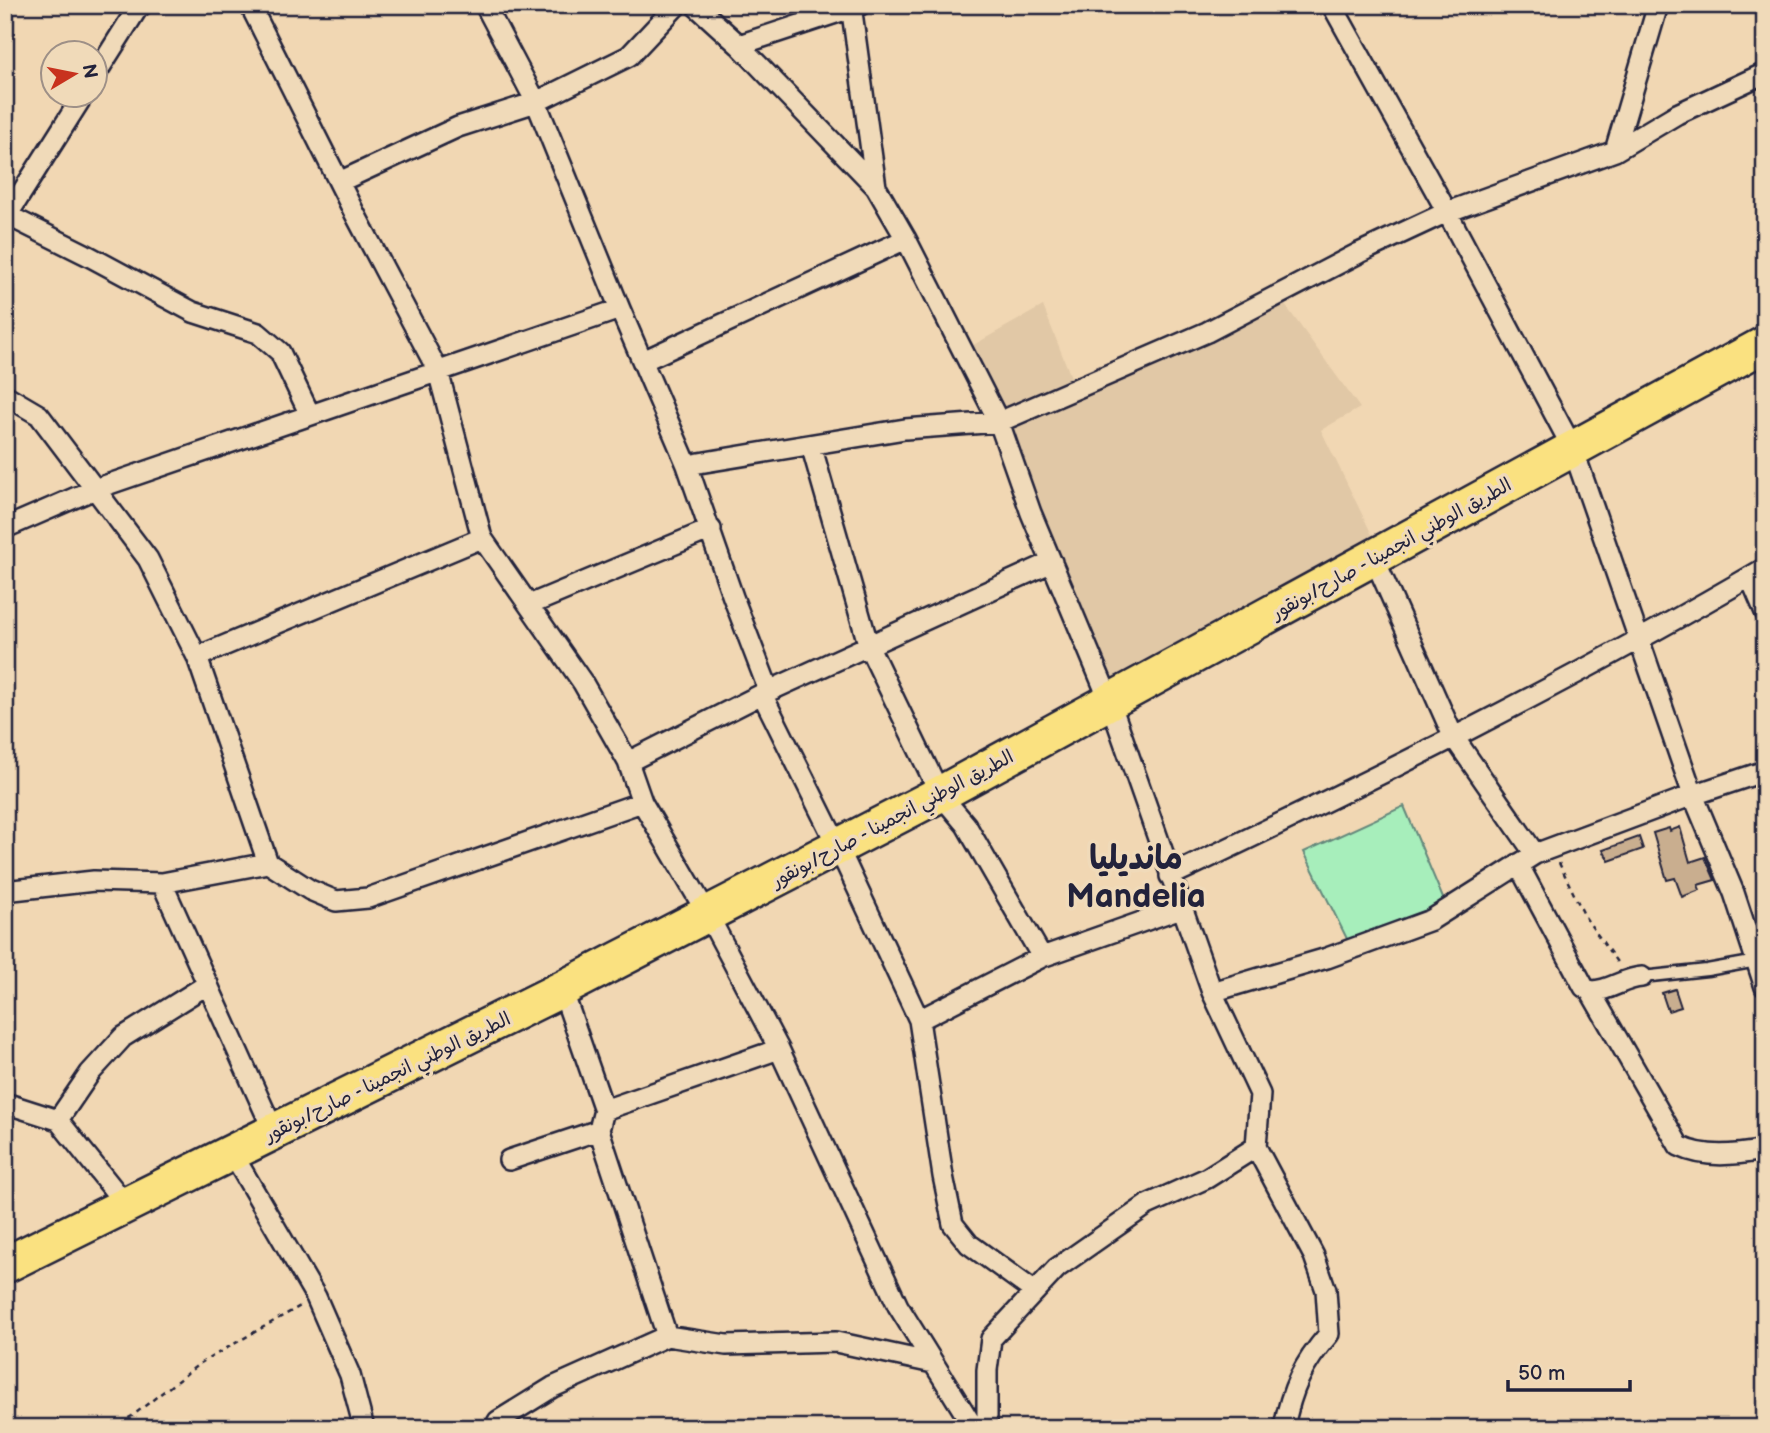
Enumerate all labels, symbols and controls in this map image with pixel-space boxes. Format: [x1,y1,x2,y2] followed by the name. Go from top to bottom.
[38,38,108,108] north arrow
[77,62,102,80] text: N
[1266,474,1518,630] street label: الطريق الوطني انجمينا - صارح/بونقور
[766,746,1020,898] street label: الطريق الوطني انجمينا - صارح/بونقور
[1066,839,1206,917] district label: مانديليا Mandelia
[259,1008,516,1152] street label: الطريق الوطني انجمينا - صارح/بونقور
[1508,1349,1630,1393] scale bar
[1518,1361,1565,1386] text: 50 m

